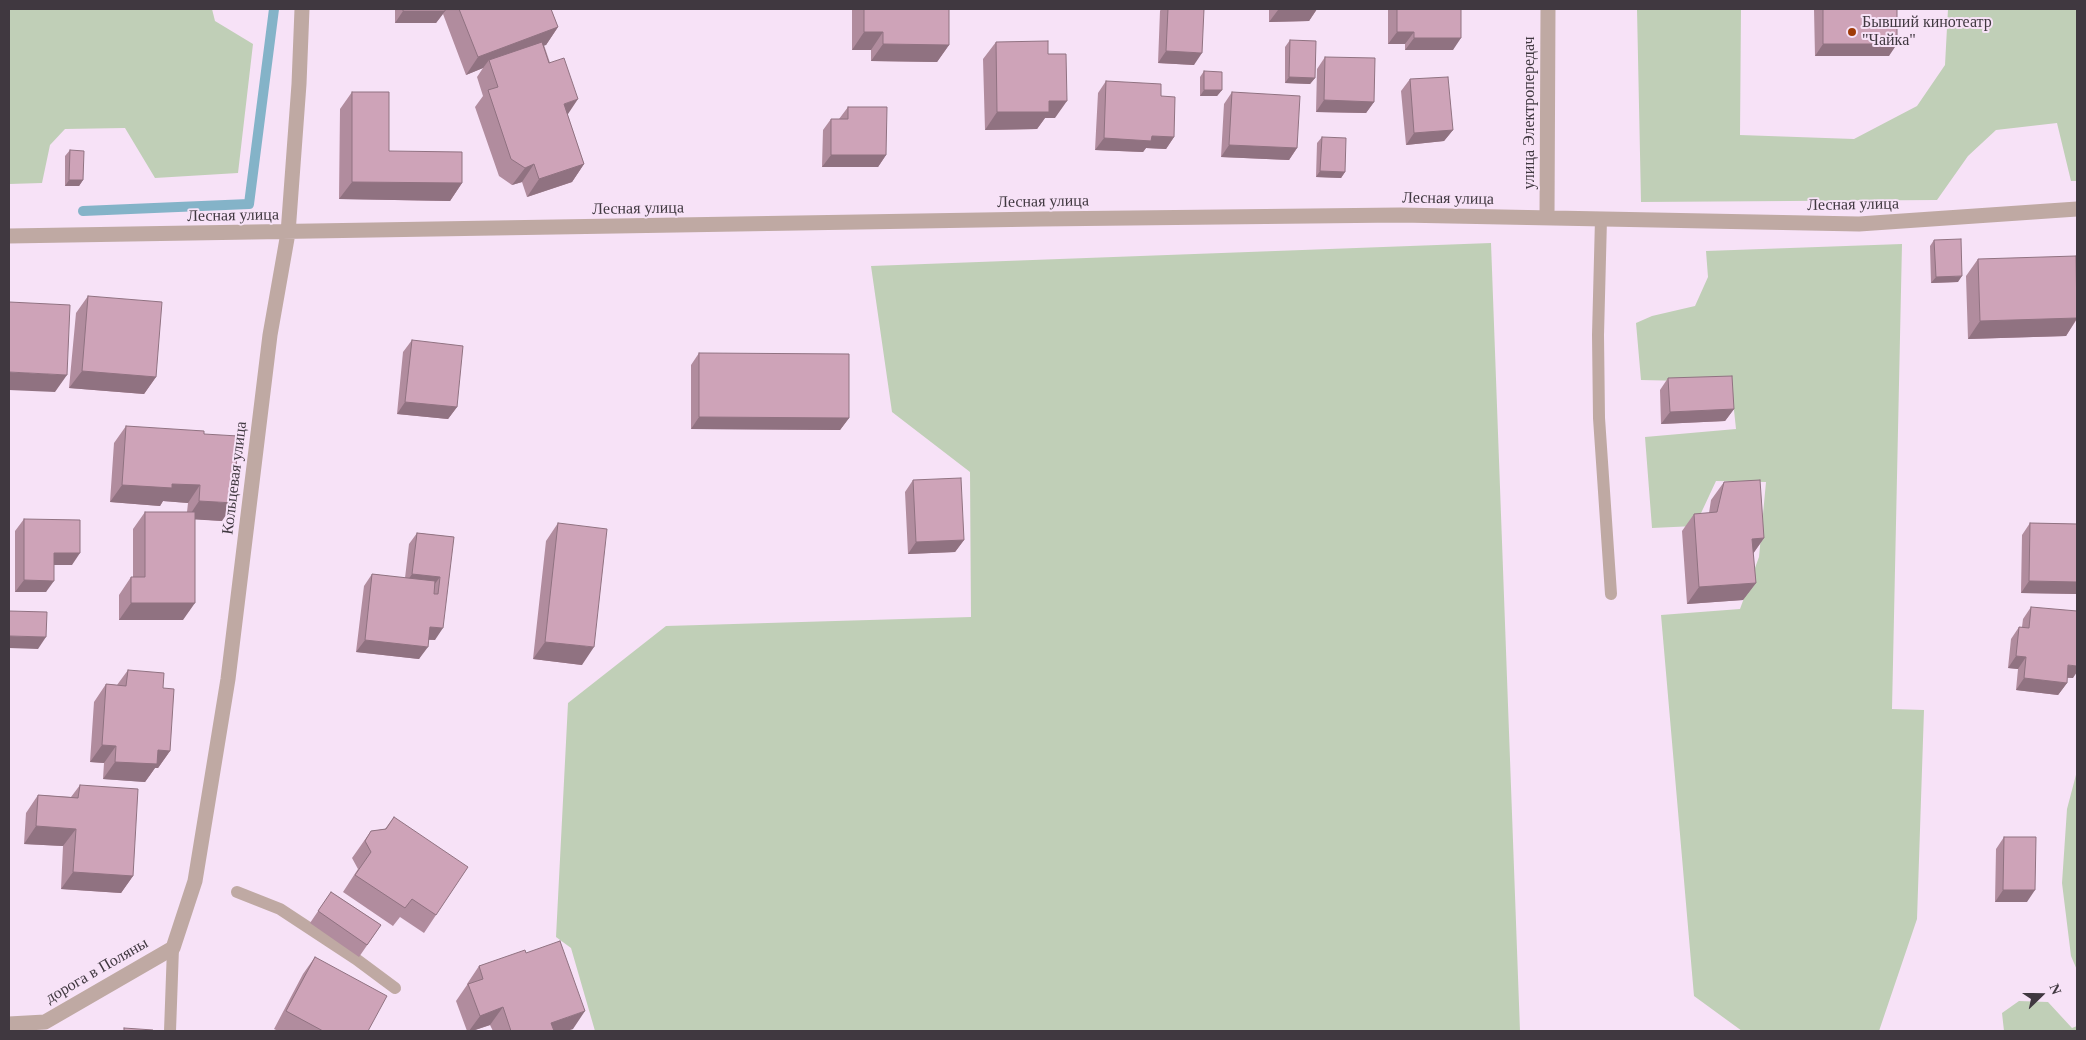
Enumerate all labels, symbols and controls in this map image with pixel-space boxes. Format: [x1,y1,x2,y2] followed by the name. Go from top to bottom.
[1862,13,1992,51] place label: Бывший кинотеатр "Чайка"
[1846,26,1858,38] marker: Бывший кинотеатр "Чайка"
[1520,37,1540,189] street label: улица Электропередач
[1402,189,1494,209] street label: Лесная улица
[997,192,1089,212] street label: Лесная улица
[1807,195,1899,215] street label: Лесная улица
[592,199,684,219] street label: Лесная улица
[187,206,279,226] street label: Лесная улица
[219,420,251,536] street label: Кольцевая улица
[42,934,152,1008] street label: дорога в Поляны
[2016,970,2066,1020] north arrow
[2047,982,2064,997] text: N

